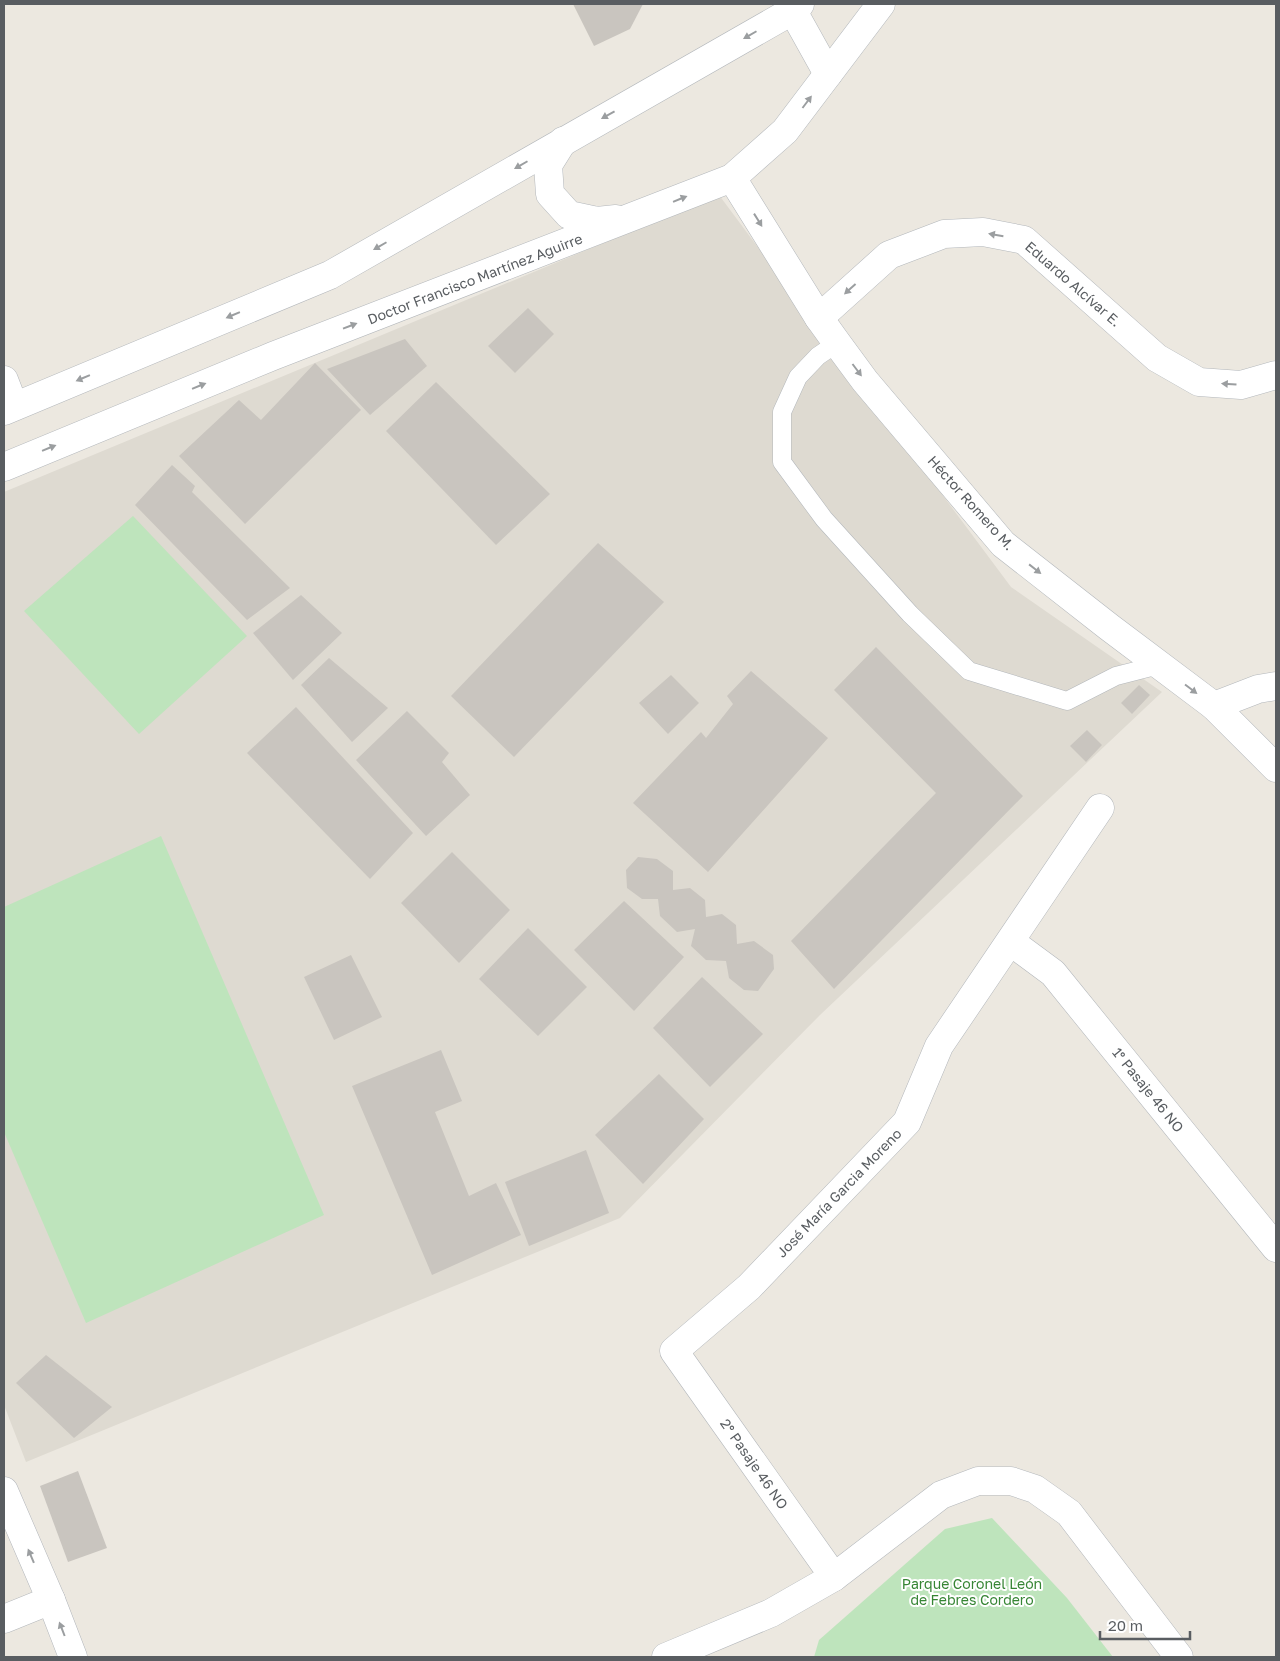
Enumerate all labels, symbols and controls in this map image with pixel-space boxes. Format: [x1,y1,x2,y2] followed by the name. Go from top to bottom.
[742,31,757,39] one-way arrow
[801,96,812,109] one-way arrow
[602,111,615,120] one-way arrow
[514,161,527,170] one-way arrow
[673,195,688,203] one-way arrow
[753,213,762,226] one-way arrow
[365,230,585,327] street label: Doctor Francisco Martínez Aguirre
[987,230,1003,238] one-way arrow
[1022,237,1125,330] street label: Eduardo Alcívar E.
[373,242,387,251] one-way arrow
[844,284,857,295] one-way arrow
[226,312,240,320] one-way arrow
[343,322,358,330] one-way arrow
[852,363,862,377] one-way arrow
[76,374,90,382] one-way arrow
[1221,380,1237,388] one-way arrow
[192,382,206,390] one-way arrow
[42,444,56,452] one-way arrow
[925,452,1018,553] street label: Héctor Romero M.
[1028,563,1041,574] one-way arrow
[1184,684,1198,694] one-way arrow
[1109,1044,1188,1135] street label: 1° Pasaje 46 NO
[773,1125,905,1261] street label: José María Garcia Moreno
[717,1415,792,1512] street label: 2° Pasaje 46 NO
[27,1548,35,1563] one-way arrow
[902,1575,1042,1608] park label: Parque Coronel León de Febres Cordero
[1100,1608,1190,1640] scale bar
[1108,1616,1143,1634] text: 20 m
[58,1621,66,1636] one-way arrow

